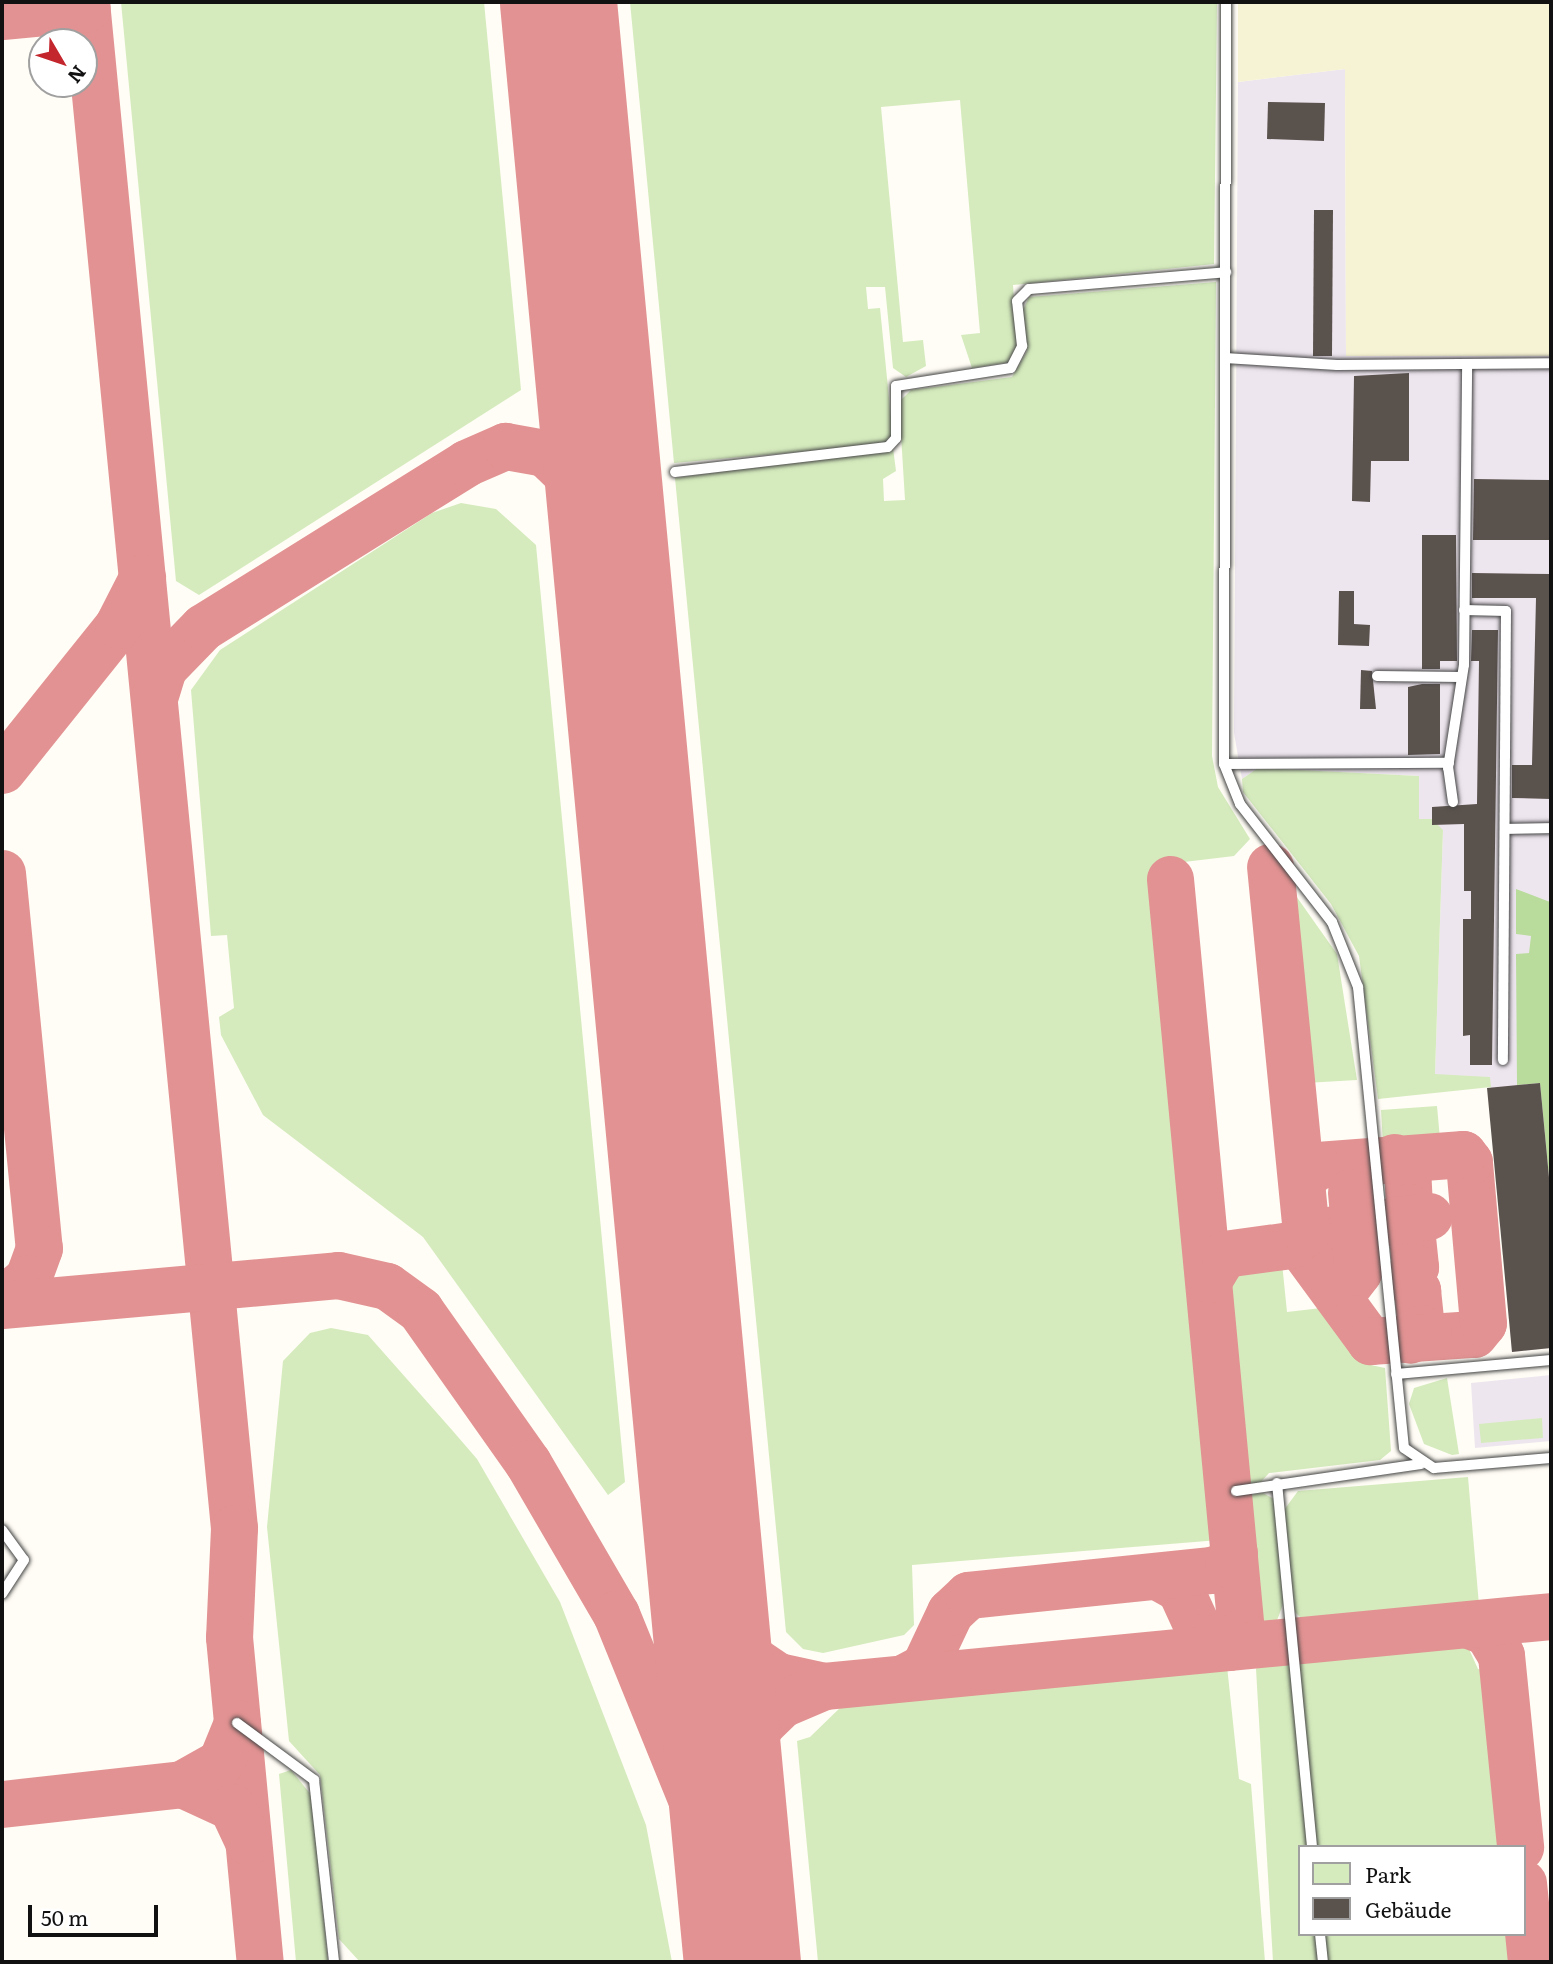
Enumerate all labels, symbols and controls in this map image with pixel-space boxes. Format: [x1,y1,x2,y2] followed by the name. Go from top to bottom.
[28,28,98,98] north arrow
[62,60,94,90] text: N
[1298,1845,1525,1936] legend
[1365,1858,1411,1889] text: Park
[32,1890,161,1934] scale bar
[1365,1893,1451,1924] text: Gebäude
[41,1901,88,1932] text: 50 m

